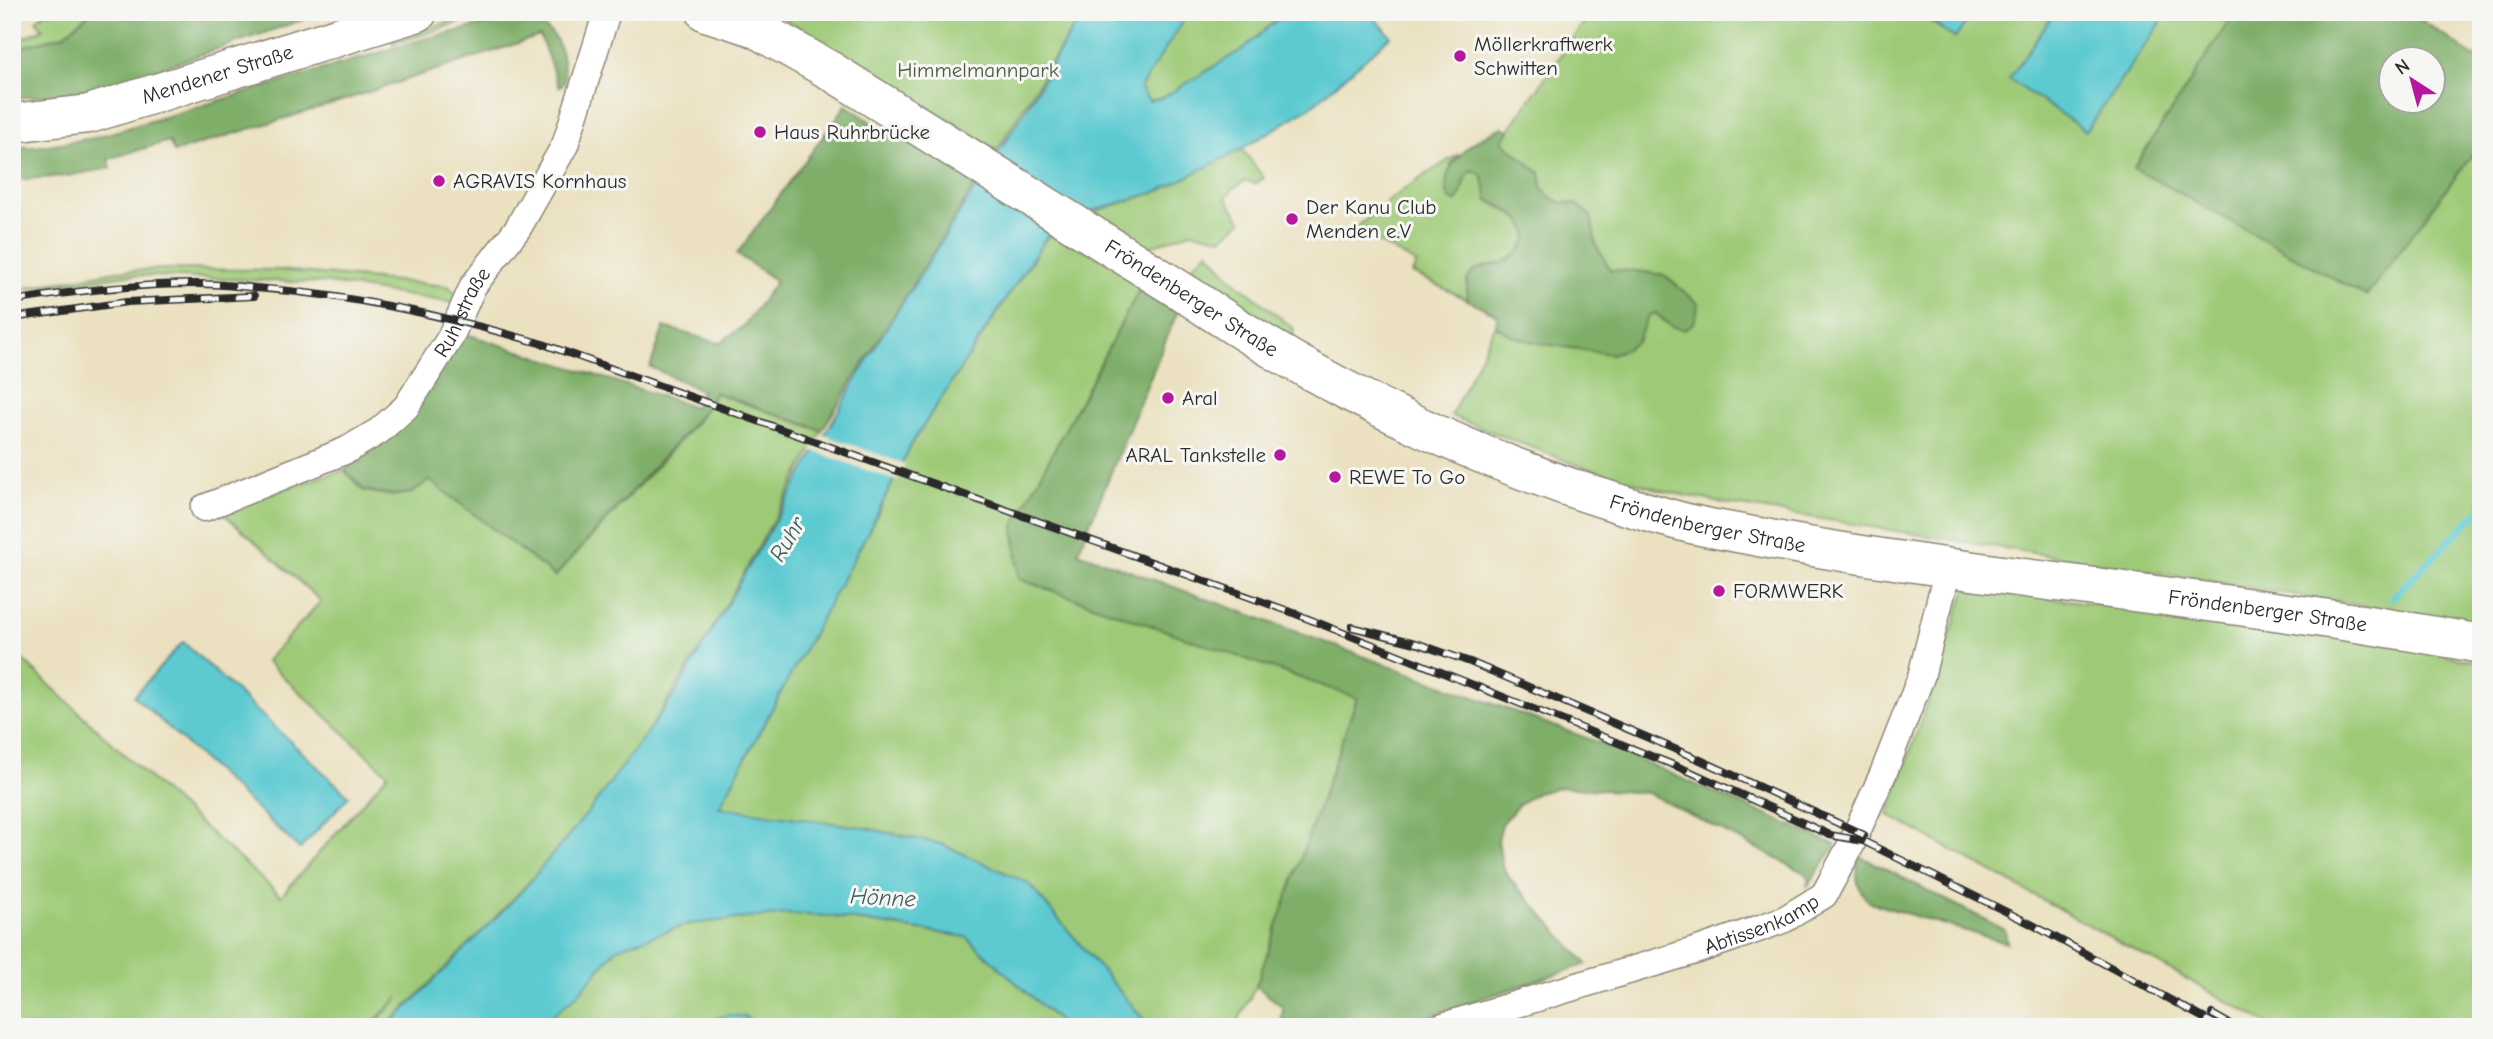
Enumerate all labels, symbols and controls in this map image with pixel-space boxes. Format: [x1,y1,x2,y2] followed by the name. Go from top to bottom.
[1474,32,1613,80] place label: Möllerkraftwerk Schwitten
[139,39,296,109] street label: Mendener Straße
[2378,46,2448,116] north arrow
[1452,48,1468,64] marker: Möllerkraftwerk Schwitten
[2391,55,2414,80] text: N
[897,58,1059,82] park label: Himmelmannpark
[774,120,930,144] place label: Haus Ruhrbrücke
[752,124,768,140] marker: Haus Ruhrbrücke
[453,169,626,193] place label: AGRAVIS Kornhaus
[431,173,447,189] marker: AGRAVIS Kornhaus
[1306,195,1437,243] place label: Der Kanu Club Menden e.V
[1284,211,1300,227] marker: Der Kanu Club Menden e.V
[1101,234,1283,362] street label: Fröndenberger Straße
[429,262,495,362] street label: Ruhrstraße
[1182,386,1218,410] place label: Aral
[1160,390,1176,406] marker: Aral
[1126,443,1266,467] place label: ARAL Tankstelle
[1272,447,1288,463] marker: ARAL Tankstelle
[1349,465,1465,489] place label: REWE To Go
[1327,469,1343,485] marker: REWE To Go
[1607,489,1808,557] street label: Fröndenberger Straße
[764,511,812,566] water label: Ruhr
[1733,579,1844,603] place label: FORMWERK
[1711,583,1727,599] marker: FORMWERK
[2167,585,2369,637] street label: Fröndenberger Straße
[849,882,917,913] water label: Hönne
[1701,889,1823,959] street label: Abtissenkamp

